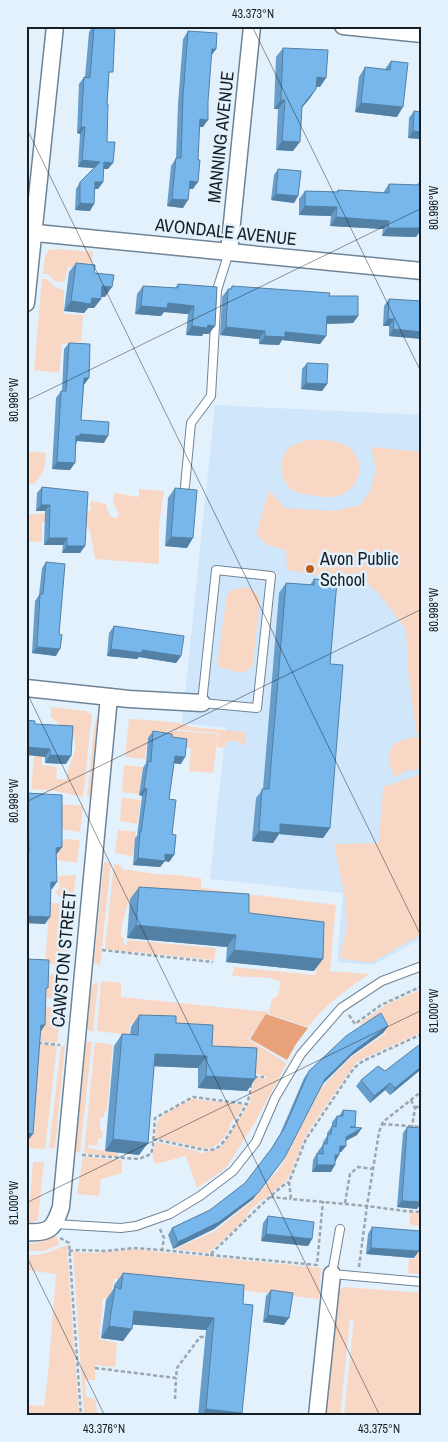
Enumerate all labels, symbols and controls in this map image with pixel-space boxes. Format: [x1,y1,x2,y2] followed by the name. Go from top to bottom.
[232,6,274,22] text: 43.373°N
[201,70,240,204] street label: MANNING AVENUE
[426,185,442,230] text: 80.996°W
[153,212,298,251] street label: AVONDALE AVENUE
[6,377,22,422] text: 80.996°W
[319,546,399,592] place label: Avon Public School
[304,563,316,575] marker: Avon Public School
[426,587,442,632] text: 80.998°W
[6,778,22,823] text: 80.998°W
[45,890,82,1028] street label: CAWSTON STREET
[426,988,442,1033] text: 81.000°W
[6,1180,22,1225] text: 81.000°W
[83,1421,125,1437] text: 43.376°N
[358,1421,400,1437] text: 43.375°N

